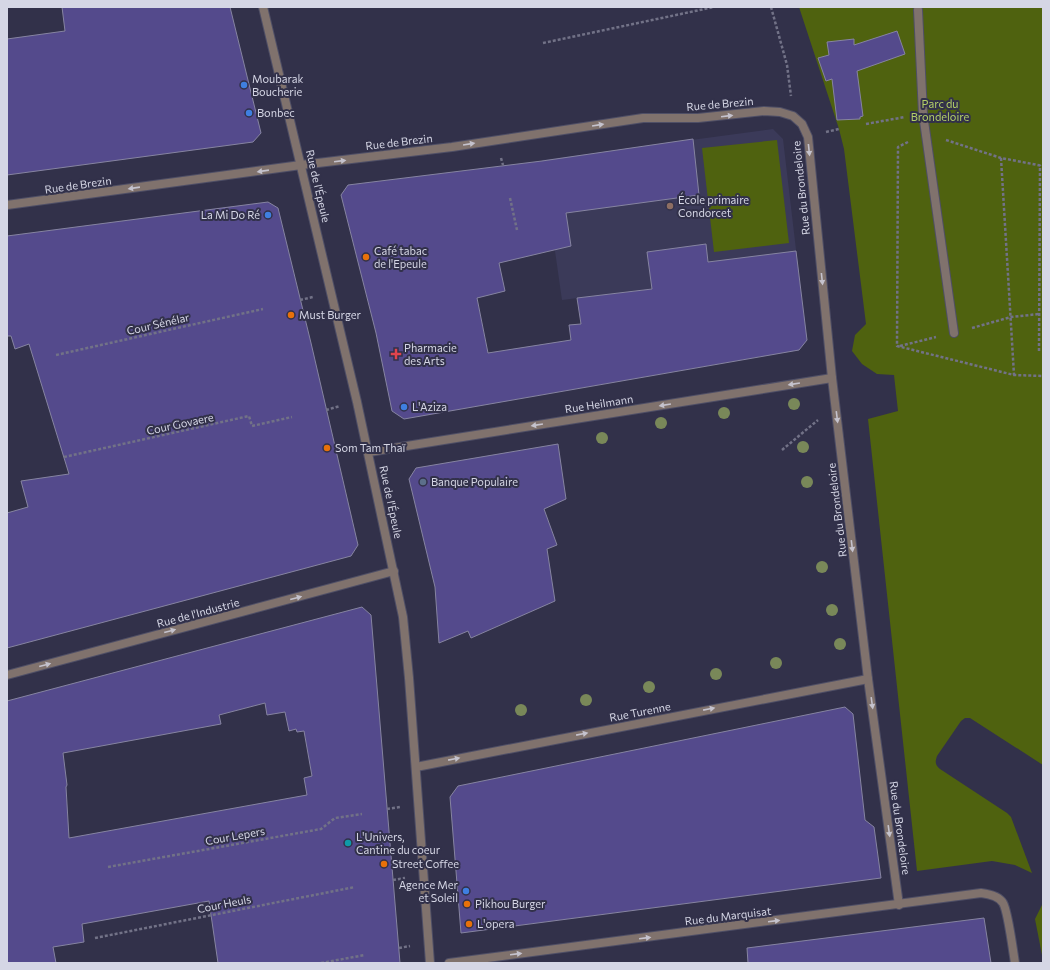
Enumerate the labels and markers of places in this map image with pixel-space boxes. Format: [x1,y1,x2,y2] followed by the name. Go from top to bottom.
[252,72,304,98] place label: Moubarak Boucherie
[239,80,249,90] marker: Moubarak Boucherie
[257,106,295,119] place label: Bonbec
[244,108,254,118] marker: Bonbec
[678,192,749,219] place label: École primaire Condorcet
[665,201,675,211] marker: École primaire Condorcet
[201,208,260,221] place label: La Mi Do Ré
[263,210,273,220] marker: La Mi Do Ré
[374,244,427,270] place label: Café tabac de l'Epeule
[361,252,371,262] marker: Café tabac de l'Epeule
[299,308,362,321] place label: Must Burger
[286,310,296,320] marker: Must Burger
[404,341,457,367] place label: Pharmacie des Arts
[391,349,401,359] marker: Pharmacie des Arts
[412,400,447,413] place label: L'Aziza
[399,402,409,412] marker: L'Aziza
[335,441,405,454] place label: Som Tam Thaï
[322,443,332,453] marker: Som Tam Thaï
[431,475,518,488] place label: Banque Populaire
[418,477,428,487] marker: Banque Populaire
[356,830,441,856] place label: L'Univers, Cantine du coeur
[343,838,353,848] marker: L'Univers, Cantine du coeur
[392,857,459,870] place label: Street Coffee
[379,859,389,869] marker: Street Coffee
[399,878,459,904] place label: Agence Mer et Soleil
[461,886,471,896] marker: Agence Mer et Soleil
[475,897,546,910] place label: Pikhou Burger
[462,899,472,909] marker: Pikhou Burger
[477,917,514,930] place label: L'opera
[464,919,474,929] marker: L'opera

